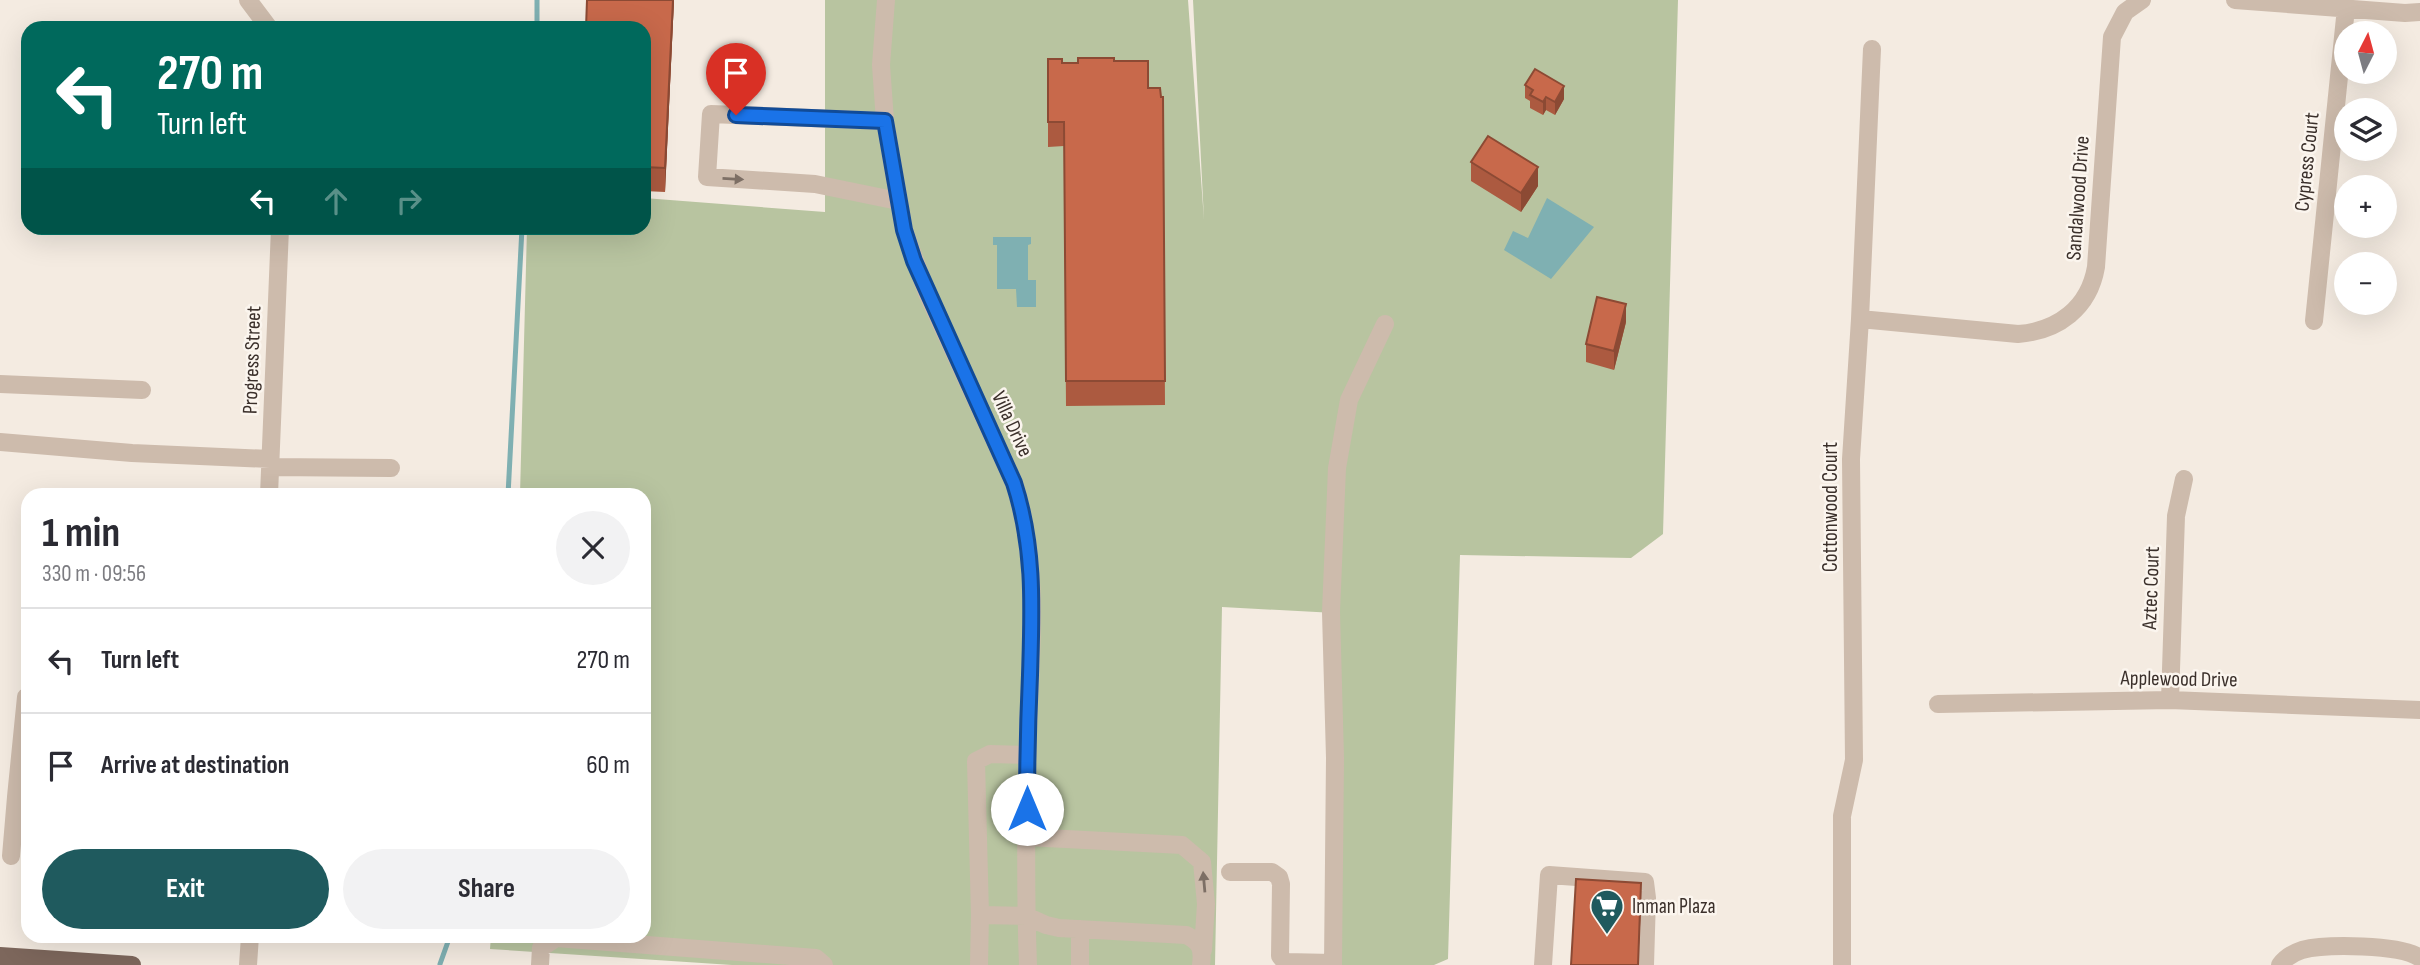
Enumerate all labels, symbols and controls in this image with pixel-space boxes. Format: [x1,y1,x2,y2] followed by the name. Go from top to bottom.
[2334,21,2398,84] north arrow
[2334,21,2397,315] map controls
[706,43,766,115] pin
[157,45,263,104] text: 270 m
[42,49,133,140] icon: left
[717,54,755,92] icon: arrive
[2334,98,2397,161] button: layers
[157,105,247,144] text: Turn left
[2289,111,2325,213] street label: Cypress Court
[2061,135,2095,261] street label: Sandalwood Drive
[722,173,744,184] one-way arrow
[2334,175,2397,238] button: +
[244,182,282,220] icon: left
[317,182,355,220] icon: ahead
[390,182,428,220] icon: right
[2334,252,2397,315] button: −
[238,305,266,415] street label: Progress Street
[986,387,1038,461] street label: Villa Drive
[1818,442,1843,572] street label: Cottonwood Court
[42,508,120,559] text: 1 min
[556,511,630,585] button: close
[2137,546,2165,631] street label: Aztec Court
[42,560,146,588] text: 330 m · 09:56
[42,642,80,680] icon: left
[101,645,179,676] text: Turn left
[577,645,630,676] text: 270 m
[2119,665,2238,693] street label: Applewood Drive
[42,747,80,785] icon: arrive
[101,750,289,781] text: Arrive at destination
[586,750,630,781] text: 60 m
[990,772,1064,846] position arrow
[42,849,329,929] button: Exit
[343,849,630,929] button: Share
[1198,870,1209,892] one-way arrow
[1588,887,1626,936] supermarket icon: Inman Plaza
[1632,894,1716,919] place label: Inman Plaza

